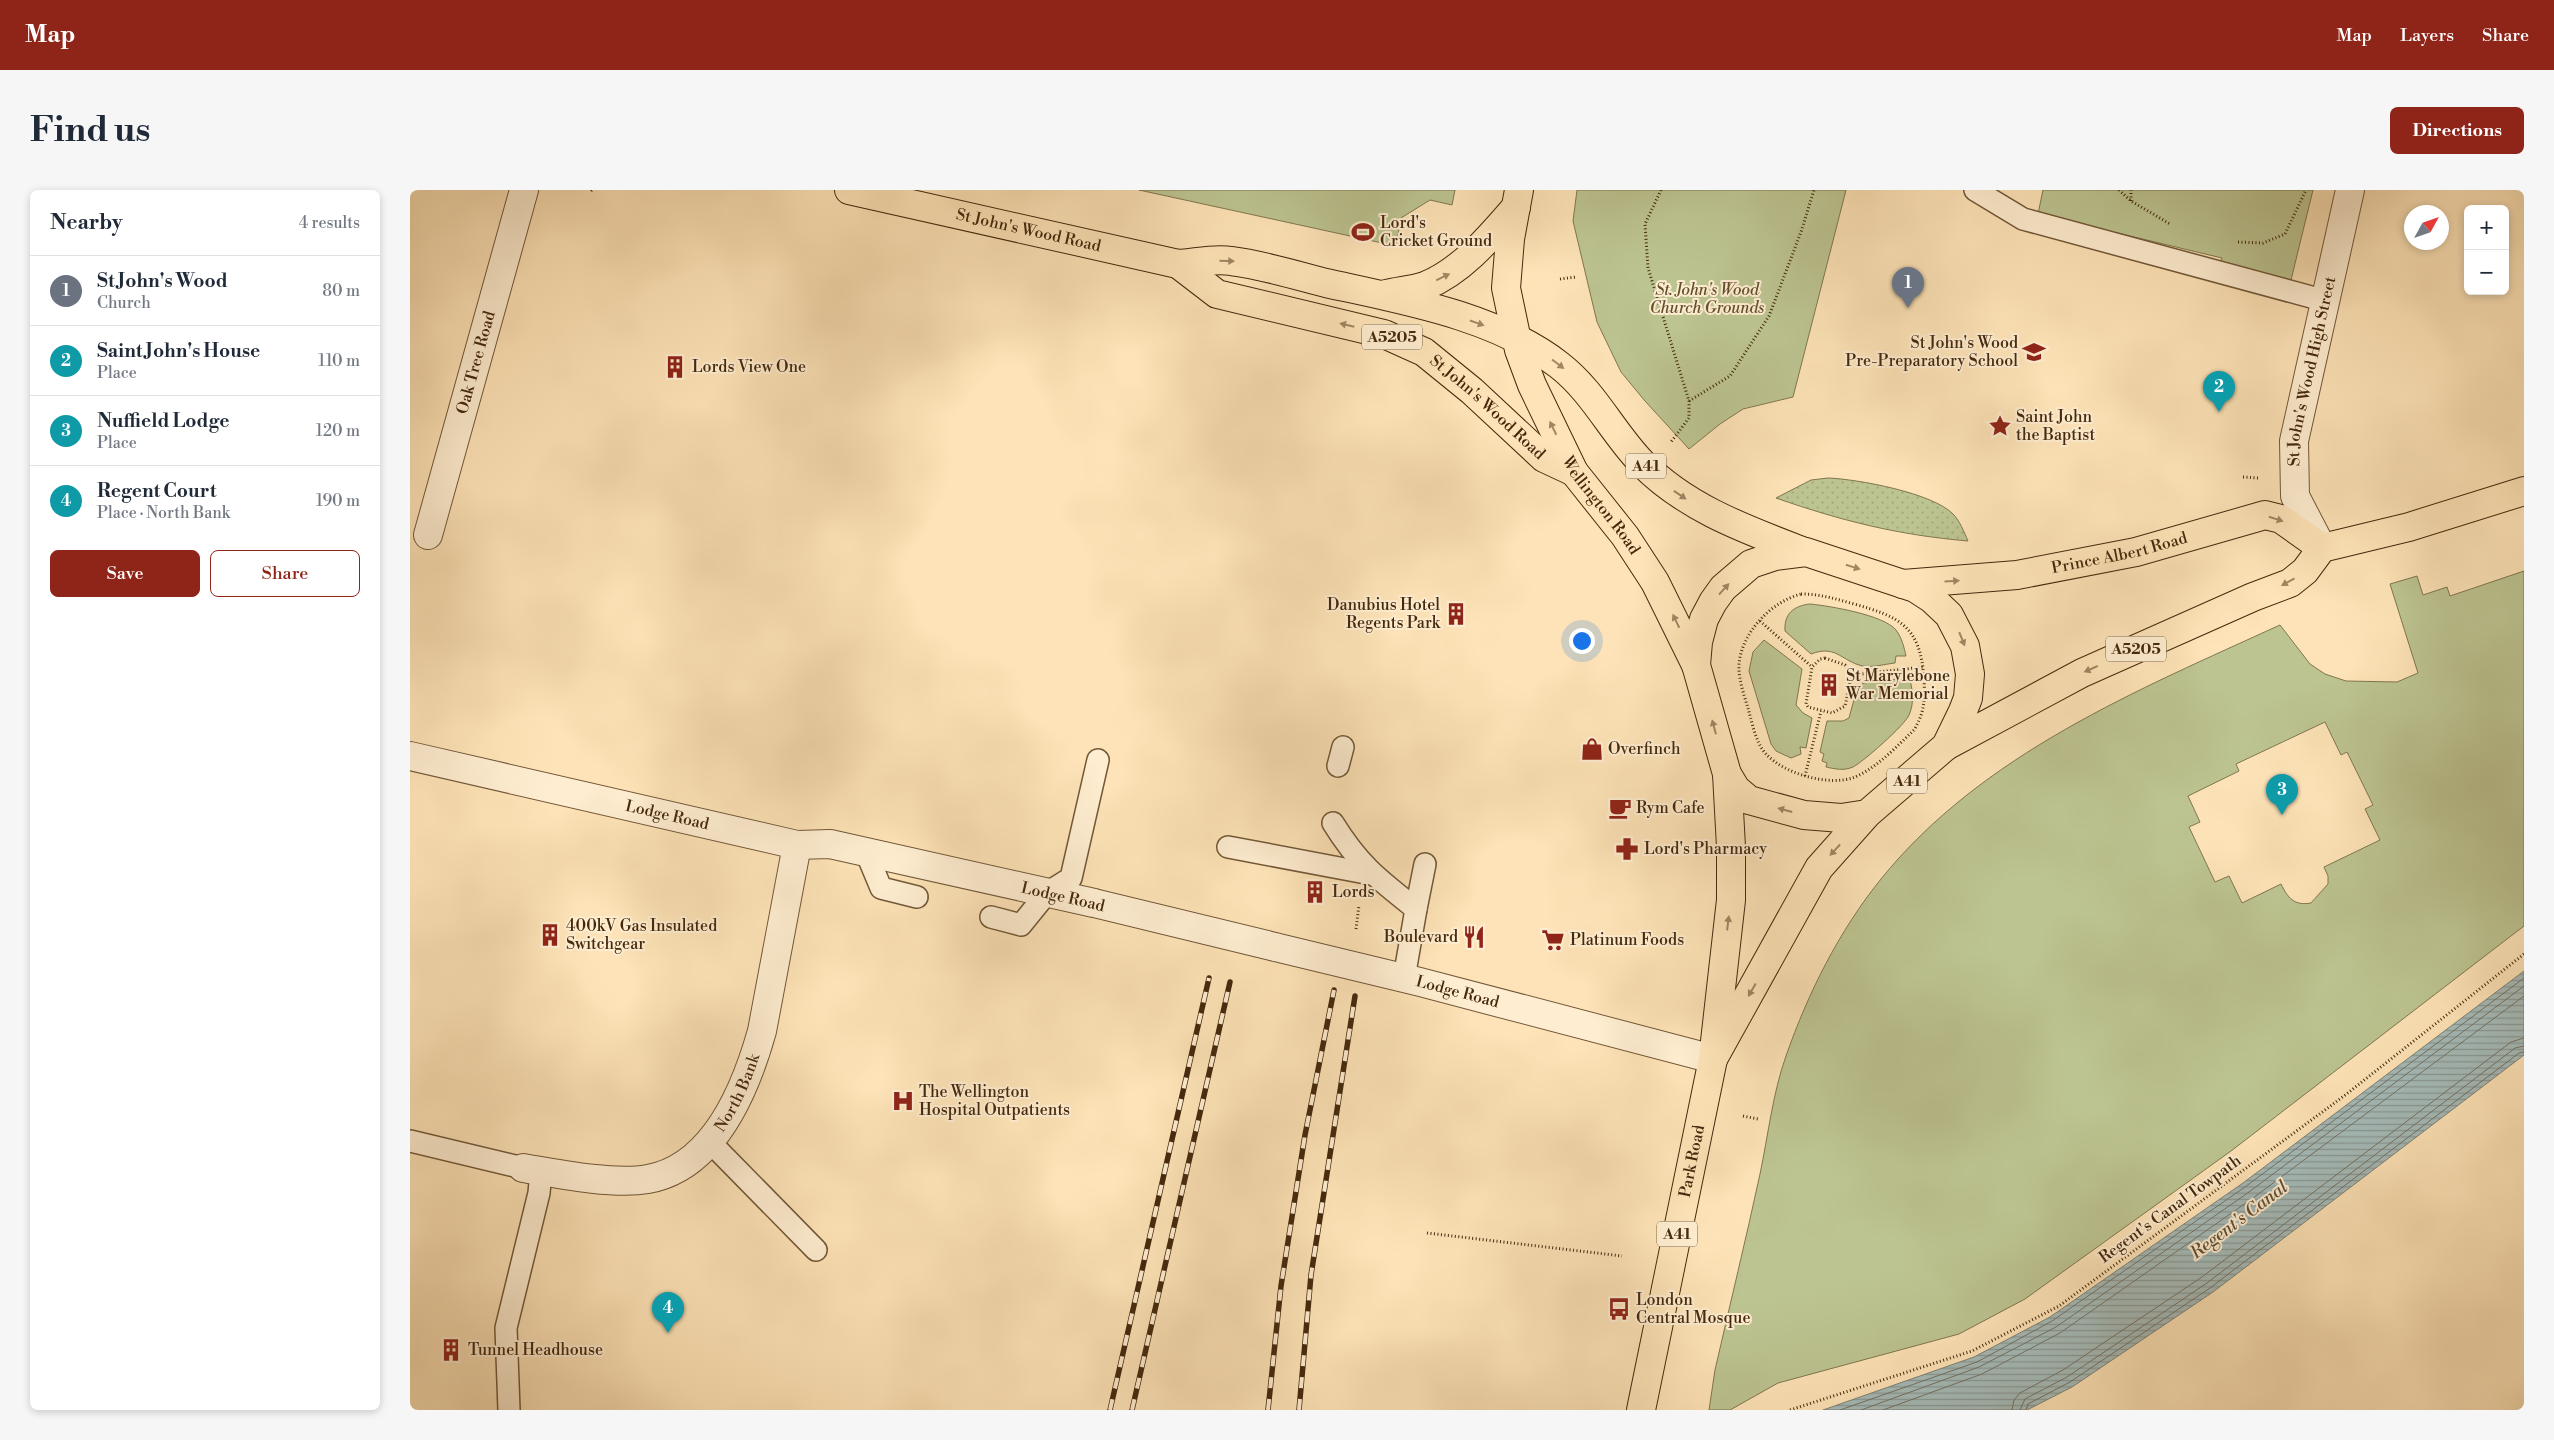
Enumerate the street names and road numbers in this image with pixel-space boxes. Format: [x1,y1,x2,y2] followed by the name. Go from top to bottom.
[954,204,1103,256] street label: St John's Wood Road
[2284,274,2340,467] street label: St John's Wood High Street
[452,309,500,416] street label: Oak Tree Road
[1362,324,1422,350] road number: A5205
[1426,351,1549,464] street label: St John's Wood Road
[1557,452,1644,558] street label: Wellington Road
[1626,454,1666,478] road number: A41
[2050,528,2190,578] street label: Prince Albert Road
[2106,636,2166,662] road number: A5205
[1887,768,1927,794] road number: A41
[623,796,711,834] street label: Lodge Road
[1019,878,1107,916] street label: Lodge Road
[1414,971,1501,1012] street label: Lodge Road
[710,1050,765,1136] street label: North Bank
[1675,1123,1709,1199] street label: Park Road
[2095,1151,2245,1267] street label: Regent's Canal Towpath
[1657,1222,1697,1246] road number: A41

